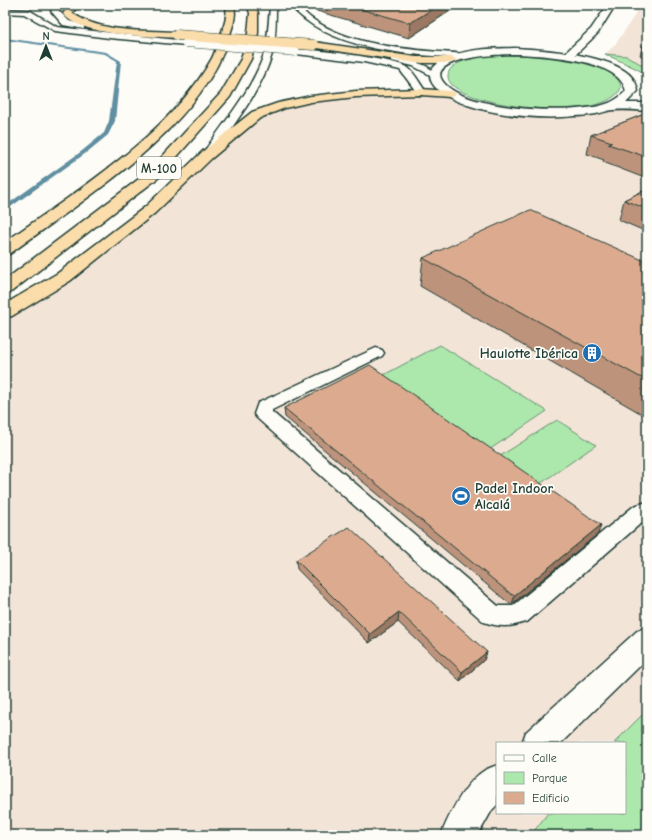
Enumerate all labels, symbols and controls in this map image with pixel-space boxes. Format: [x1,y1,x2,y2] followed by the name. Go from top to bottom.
[26,26,66,66] north arrow
[42,30,50,43] text: N
[137,157,181,179] road number: M-100
[581,342,603,364] building icon: Haulotte Ibérica
[480,345,578,362] place label: Haulotte Ibérica
[475,480,553,513] place label: Padel Indoor Alcalá
[450,485,472,507] sports icon: Padel Indoor Alcalá
[496,742,626,814] legend
[532,751,557,765] text: Calle
[532,771,567,785] text: Parque
[532,791,569,805] text: Edificio

